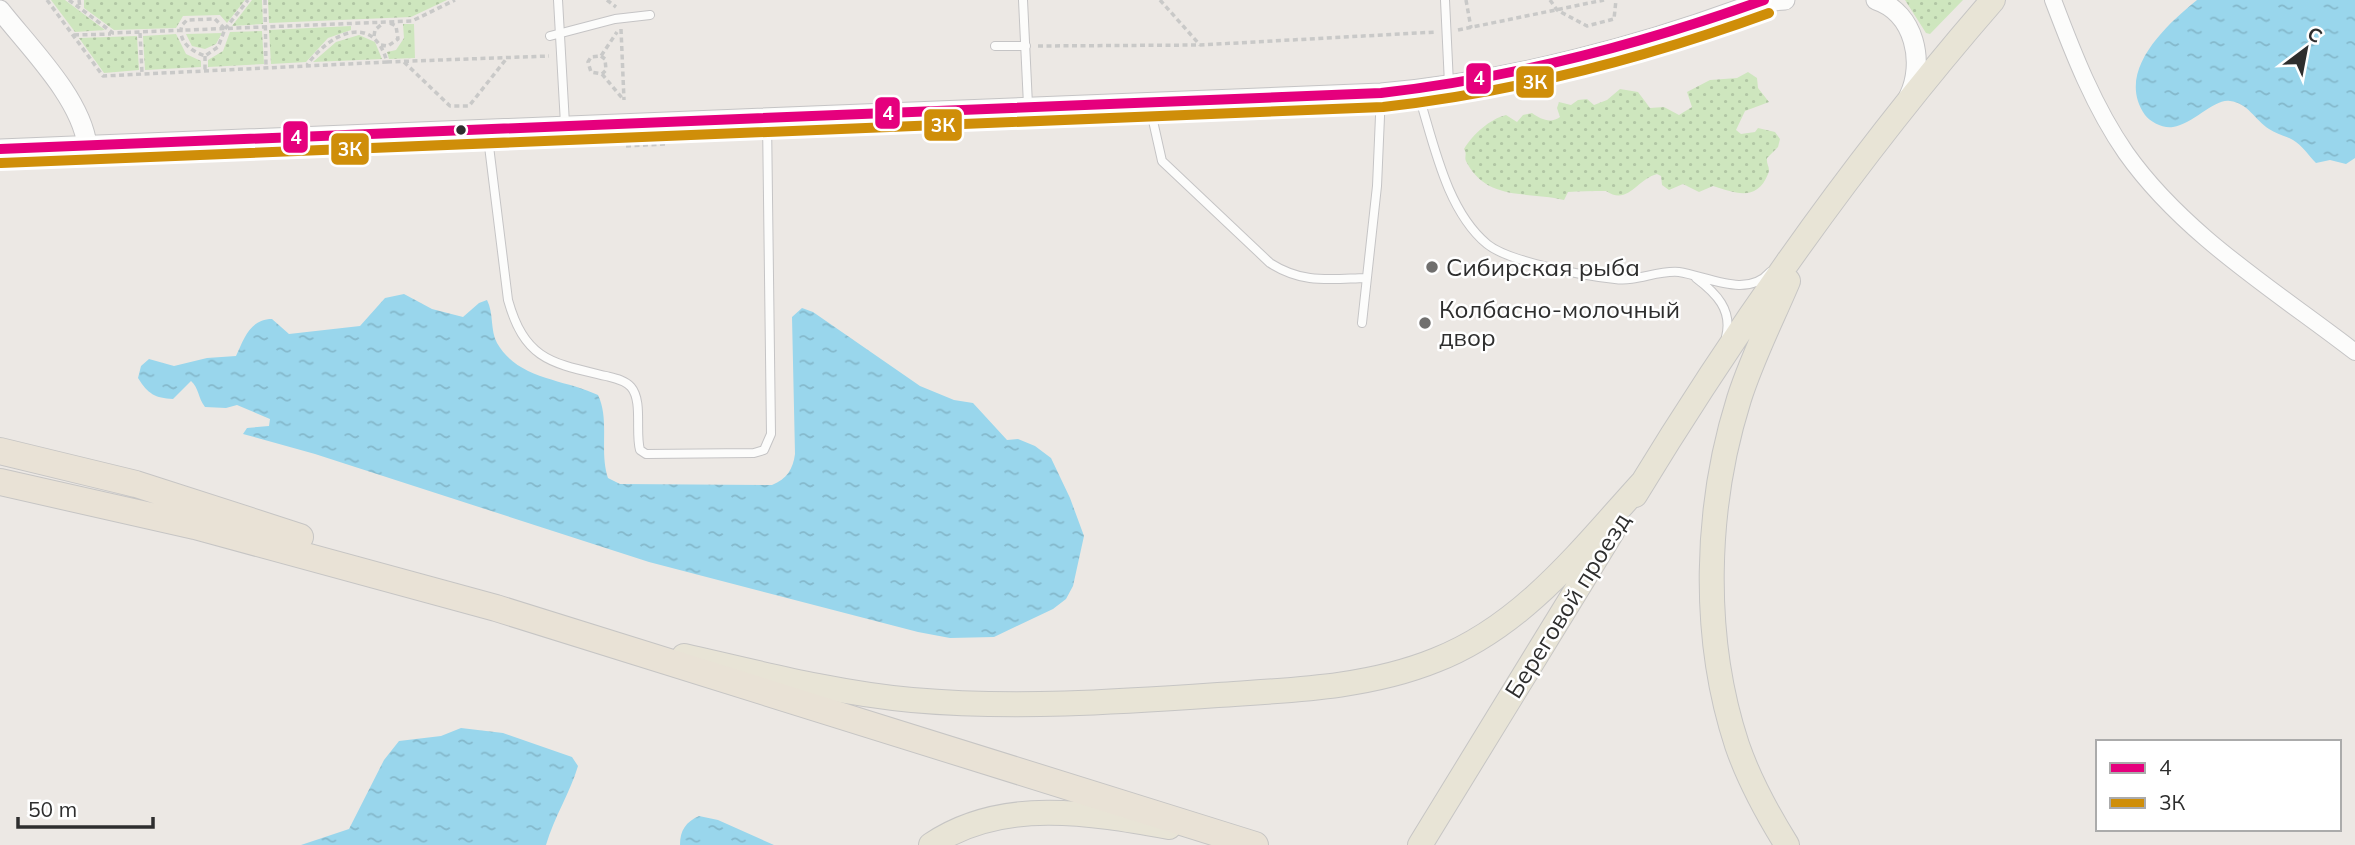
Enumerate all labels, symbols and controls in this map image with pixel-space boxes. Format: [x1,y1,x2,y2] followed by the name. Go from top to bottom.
[2271,14,2341,84] north arrow
[2303,21,2327,48] text: С
[1465,62,1492,95] line badge: 4
[1515,65,1555,99] line badge: 3К
[1473,66,1485,90] text: 4
[1523,70,1548,94] text: 3К
[874,96,901,130] line badge: 4
[882,101,894,125] text: 4
[923,108,963,142] line badge: 3К
[931,113,956,137] text: 3К
[282,120,309,154] line badge: 4
[454,123,468,137] unlabelled marker
[290,125,302,149] text: 4
[330,132,370,166] line badge: 3К
[338,137,363,161] text: 3К
[1446,252,1640,282] place label: Сибирская рыба
[1424,259,1440,275] marker: Сибирская рыба
[1439,294,1680,352] place label: Колбасно-молочный двор
[1417,315,1433,331] marker: Колбасно-молочный двор
[1498,507,1636,703] street label: Береговой проезд
[2096,740,2341,831] legend
[2159,754,2172,780] text: 4
[18,786,152,830] scale bar
[2159,789,2186,815] text: 3К
[28,796,77,822] text: 50 m

